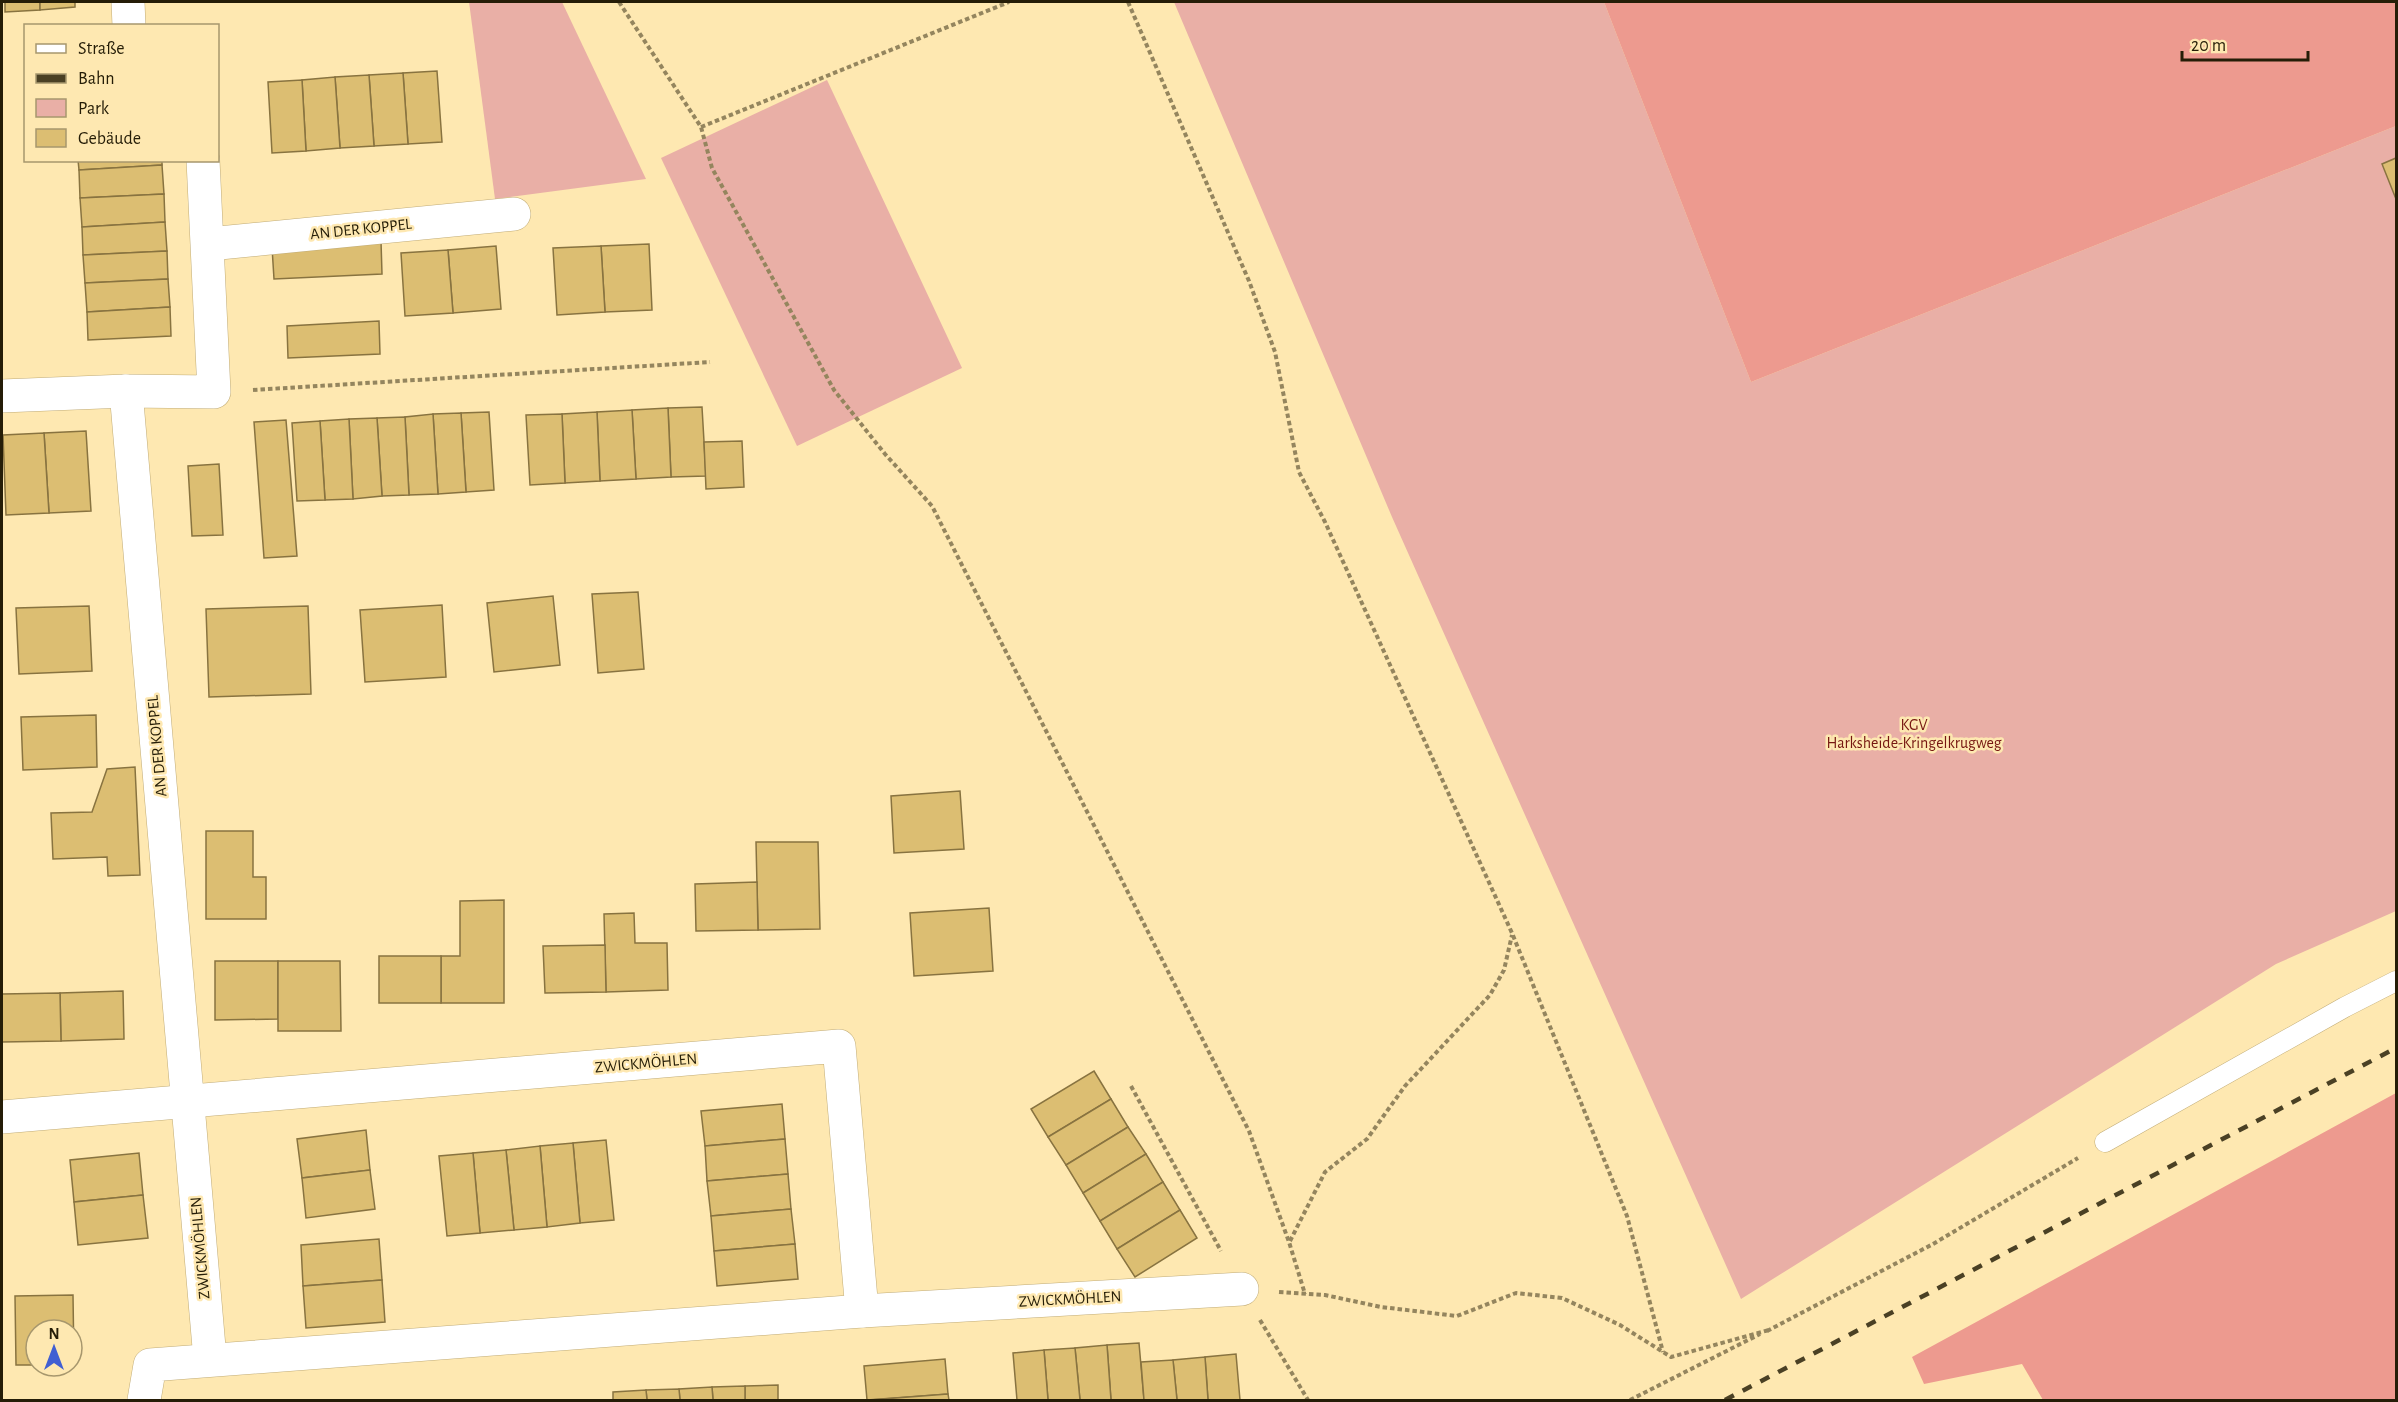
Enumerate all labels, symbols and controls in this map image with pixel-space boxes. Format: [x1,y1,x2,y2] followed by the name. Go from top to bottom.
[24,24,219,162] legend
[2182,24,2308,62] scale bar
[2191,37,2226,55] text: 20 m
[78,40,124,58] text: Straße
[78,70,114,88] text: Bahn
[78,100,110,118] text: Park
[78,130,141,148] text: Gebäude
[309,216,413,242] street label: AN DER KOPPEL
[145,694,169,797] street label: AN DER KOPPEL
[1827,717,2002,751] park label: KGV Harksheide-Kringelkrugweg
[594,1049,698,1075] street label: ZWICKMÖHLEN
[186,1196,212,1300] street label: ZWICKMÖHLEN
[1018,1286,1122,1310] street label: ZWICKMÖHLEN
[24,1318,84,1378] north arrow
[48,1326,60,1342] text: N

